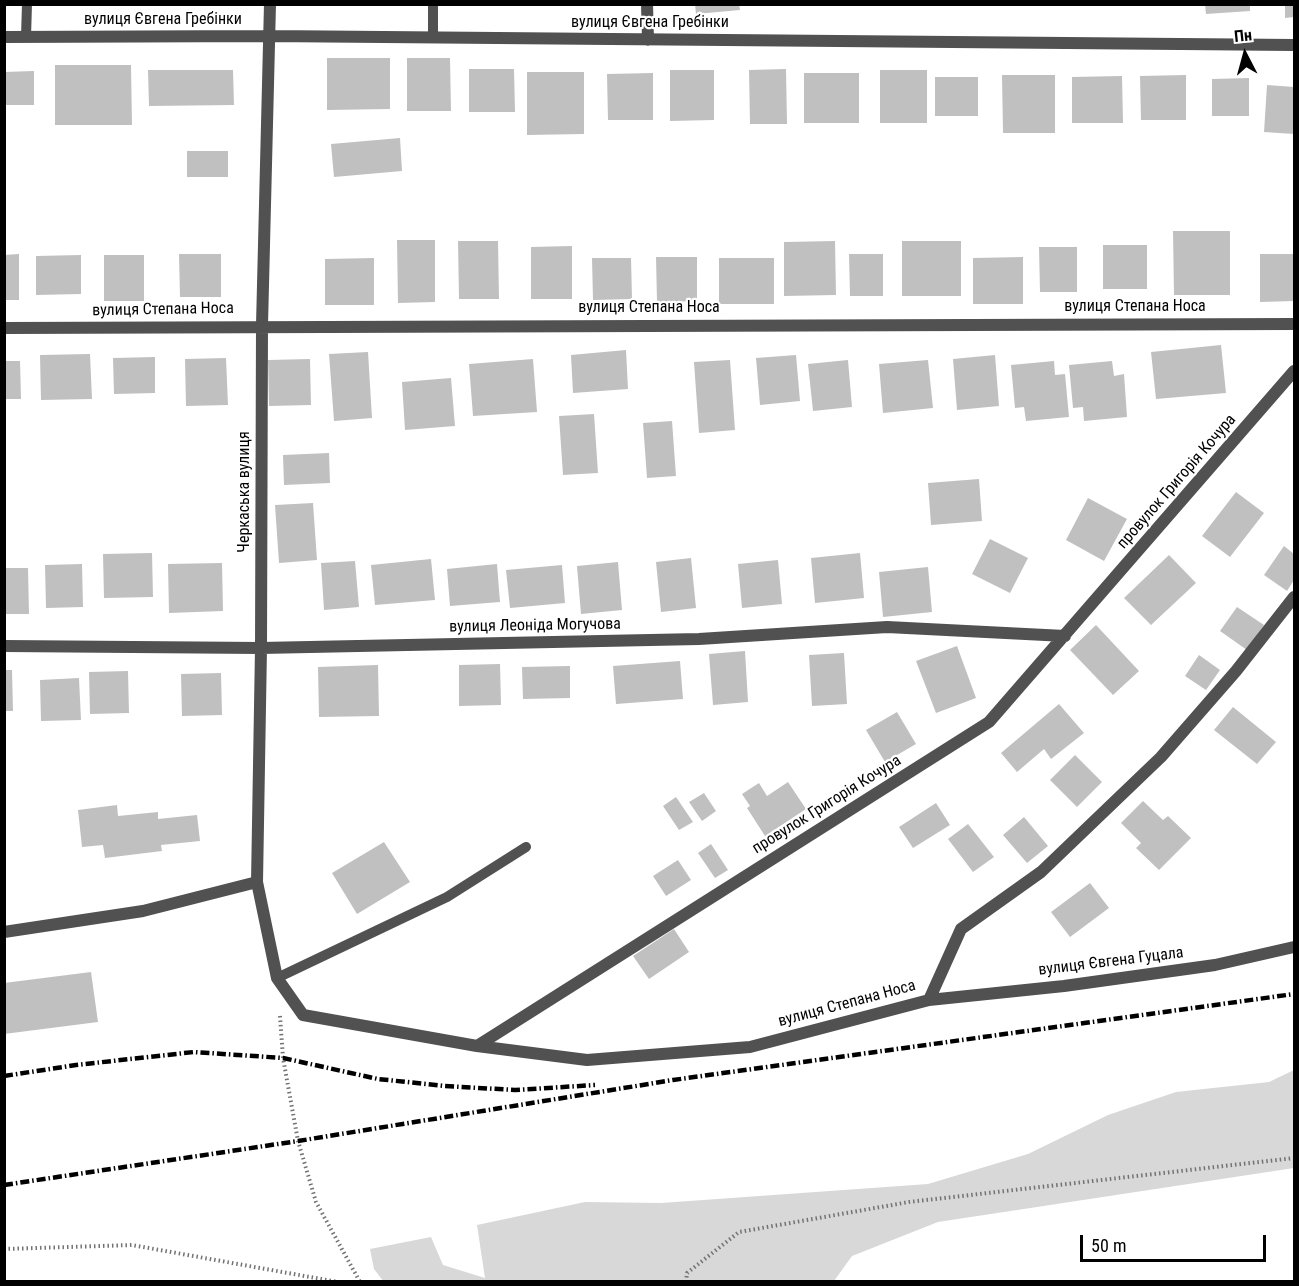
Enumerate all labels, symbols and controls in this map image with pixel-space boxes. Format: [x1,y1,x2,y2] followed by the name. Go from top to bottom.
[84,10,242,30] street label: вулиця Євгена Гребінки
[571,13,729,33] street label: вулиця Євгена Гребінки
[1215,24,1275,84] north arrow
[1233,25,1253,46] text: Пн
[1064,297,1206,317] street label: вулиця Степана Носа
[578,298,720,318] street label: вулиця Степана Носа
[92,299,234,321] street label: вулиця Степана Носа
[1113,411,1241,553] street label: провулок Григорія Кочура
[235,431,255,553] street label: Черкаська вулиця
[449,615,621,637] street label: вулиця Леоніда Могучова
[749,751,905,859] street label: провулок Григорія Кочура
[1037,944,1185,980] street label: вулиця Євгена Гуцала
[776,976,918,1032] street label: вулиця Степана Носа
[1083,1223,1269,1261] scale bar
[1091,1235,1126,1256] text: 50 m

